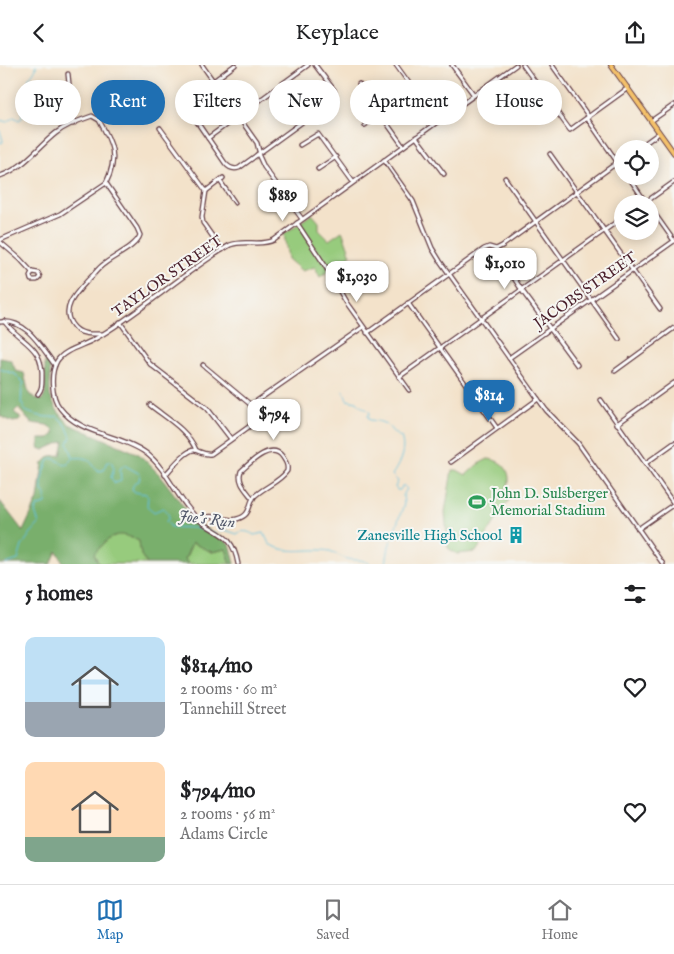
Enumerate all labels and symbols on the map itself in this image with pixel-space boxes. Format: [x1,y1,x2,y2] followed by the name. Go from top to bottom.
[253,179,313,222] pin: $889
[109,231,226,322] street label: TAYLOR STREET
[464,247,546,290] pin: $1,010
[529,248,640,334] street label: JACOBS STREET
[316,261,398,303] pin: $1,030
[459,379,519,422] pin: $814
[244,399,304,441] pin: $794
[489,484,609,520] place label: John D. Sulsberger Memorial Stadium
[467,492,487,512] sports icon: John D. Sulsberger Memorial Stadium
[177,507,236,533] water label: Joe's Run
[506,525,526,545] building icon: Zanesville High School
[357,526,503,545] place label: Zanesville High School

